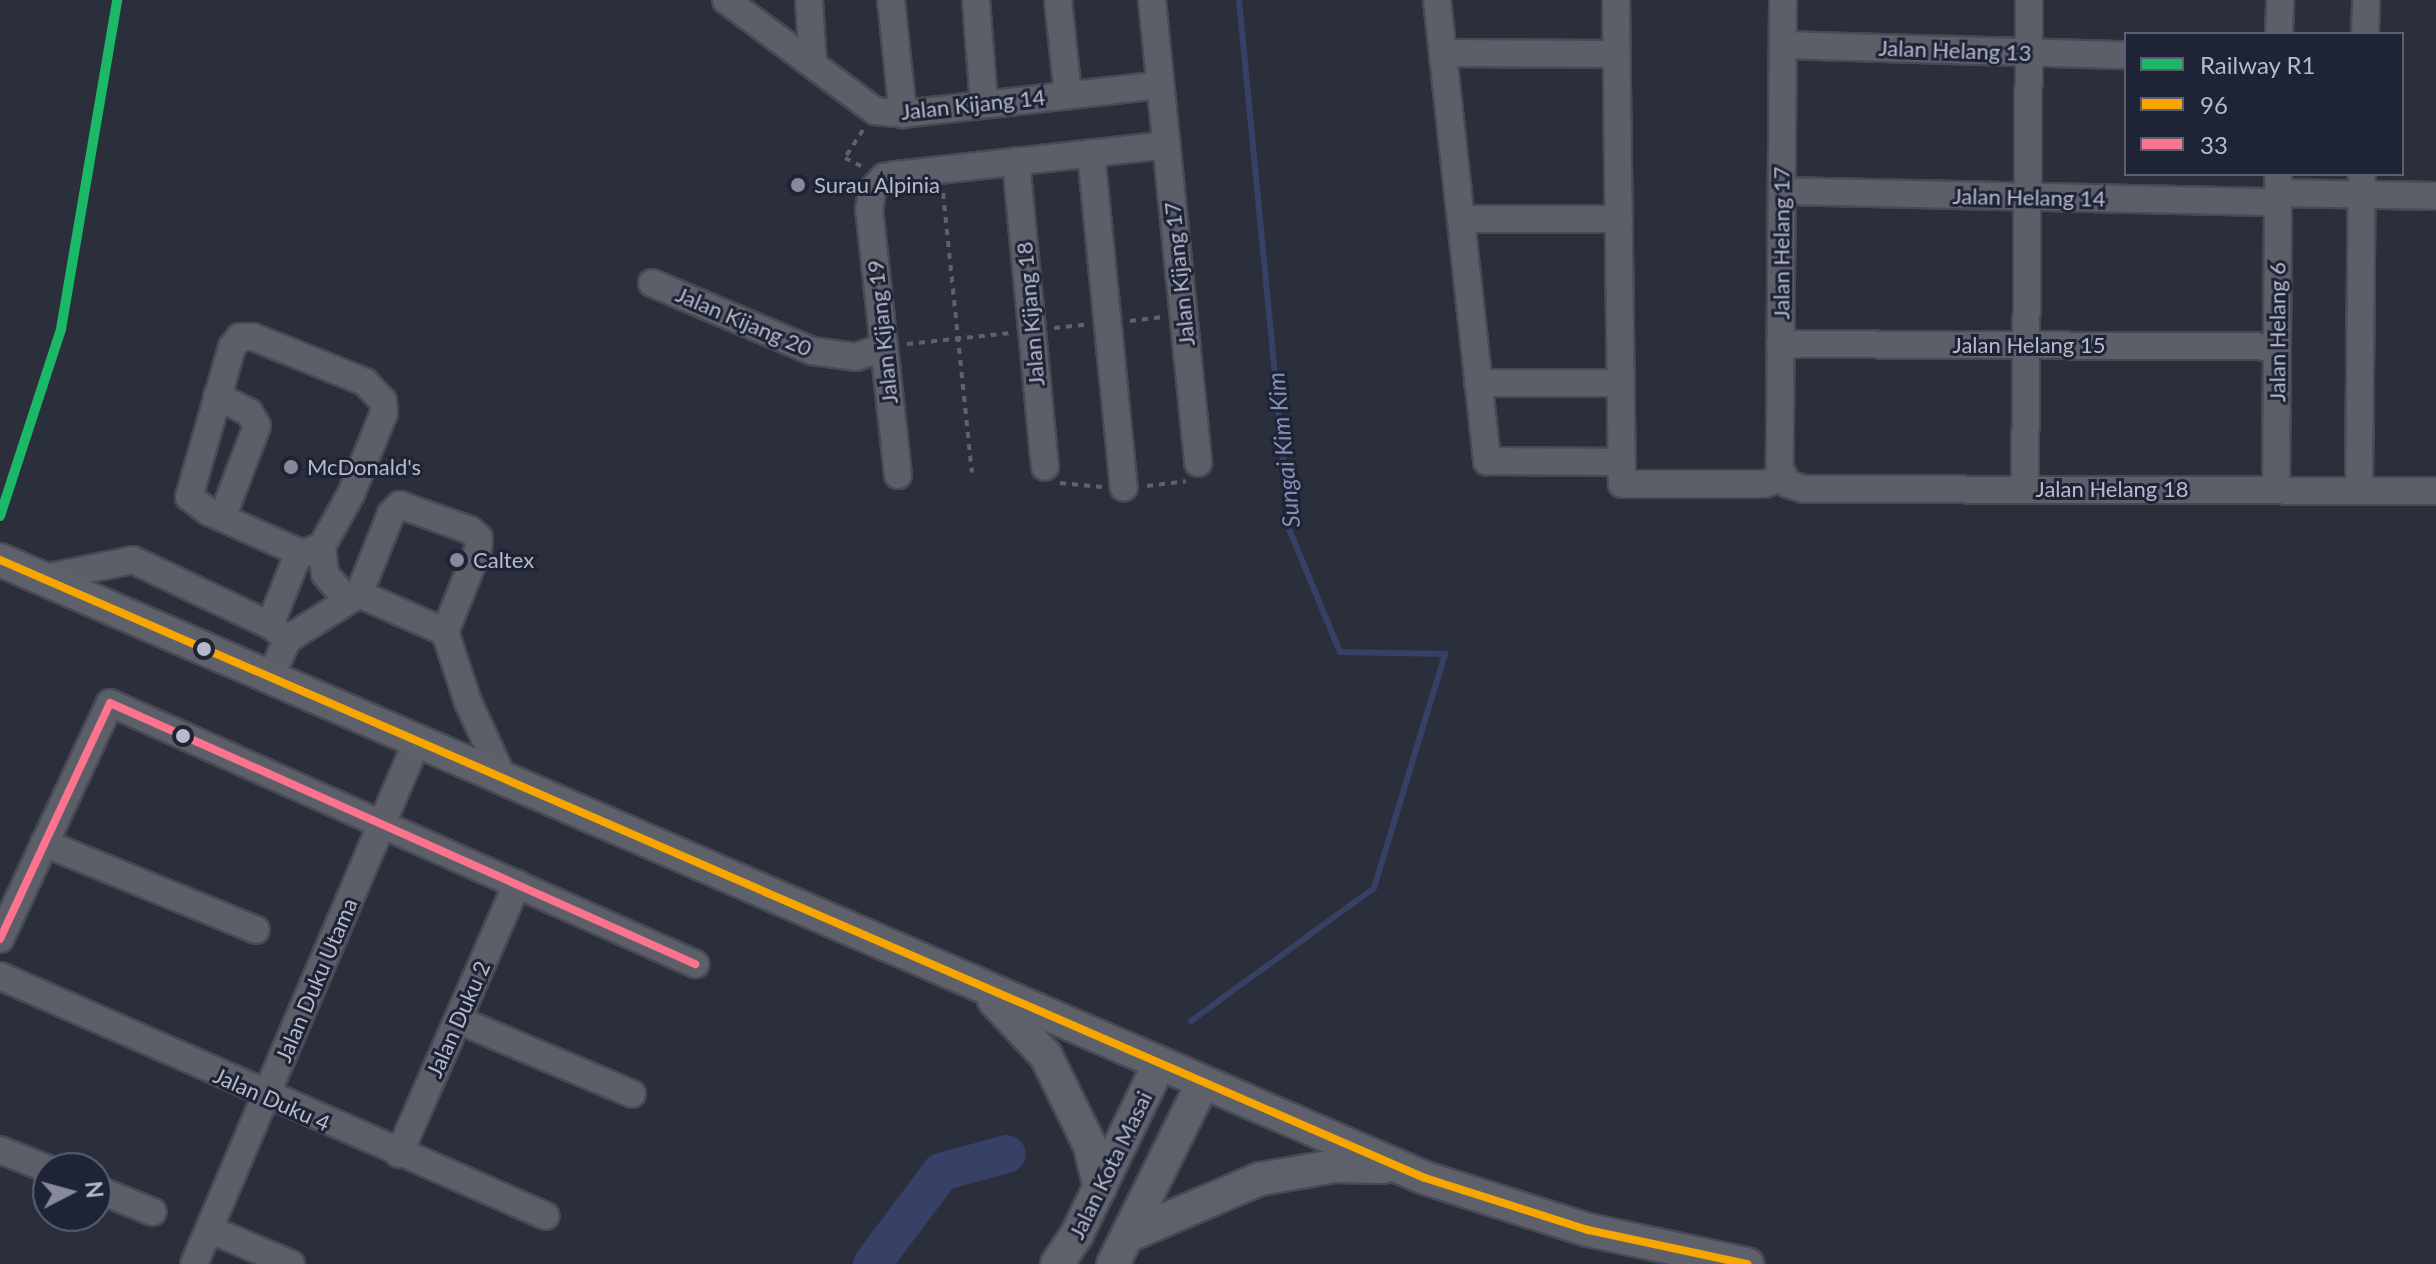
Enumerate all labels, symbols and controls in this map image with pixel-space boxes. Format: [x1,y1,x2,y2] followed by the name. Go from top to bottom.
[2124,32,2404,176] legend
[1878,34,2032,66] street label: Jalan Helang 13
[2200,50,2315,79] text: Railway R1
[900,83,1046,125] street label: Jalan Kijang 14
[2200,90,2228,119] text: 96
[2200,130,2228,159] text: 33
[1768,167,1794,319] street label: Jalan Helang 17
[814,172,941,198] place label: Surau Alpinia
[789,176,807,194] marker: Surau Alpinia
[1952,182,2106,212] street label: Jalan Helang 14
[1158,201,1200,347] street label: Jalan Kijang 17
[1011,241,1049,387] street label: Jalan Kijang 18
[861,259,903,405] street label: Jalan Kijang 19
[2264,262,2290,402] street label: Jalan Helang 6
[672,281,816,361] street label: Jalan Kijang 20
[1953,332,2105,358] street label: Jalan Helang 15
[1261,371,1305,529] water label: Sungai Kim Kim
[307,454,421,480] place label: McDonald's
[282,458,300,476] marker: McDonald's
[2036,476,2188,502] street label: Jalan Helang 18
[473,547,534,573] place label: Caltex
[448,551,466,569] marker: Caltex
[196,641,212,657] unlabelled marker
[175,728,191,744] unlabelled marker
[270,894,362,1066] street label: Jalan Duku Utama
[421,957,495,1081] street label: Jalan Duku 2
[210,1062,334,1136] street label: Jalan Duku 4
[1063,1087,1157,1243] street label: Jalan Kota Masai
[32,1152,112,1232] north arrow
[80,1180,109,1199] text: N

